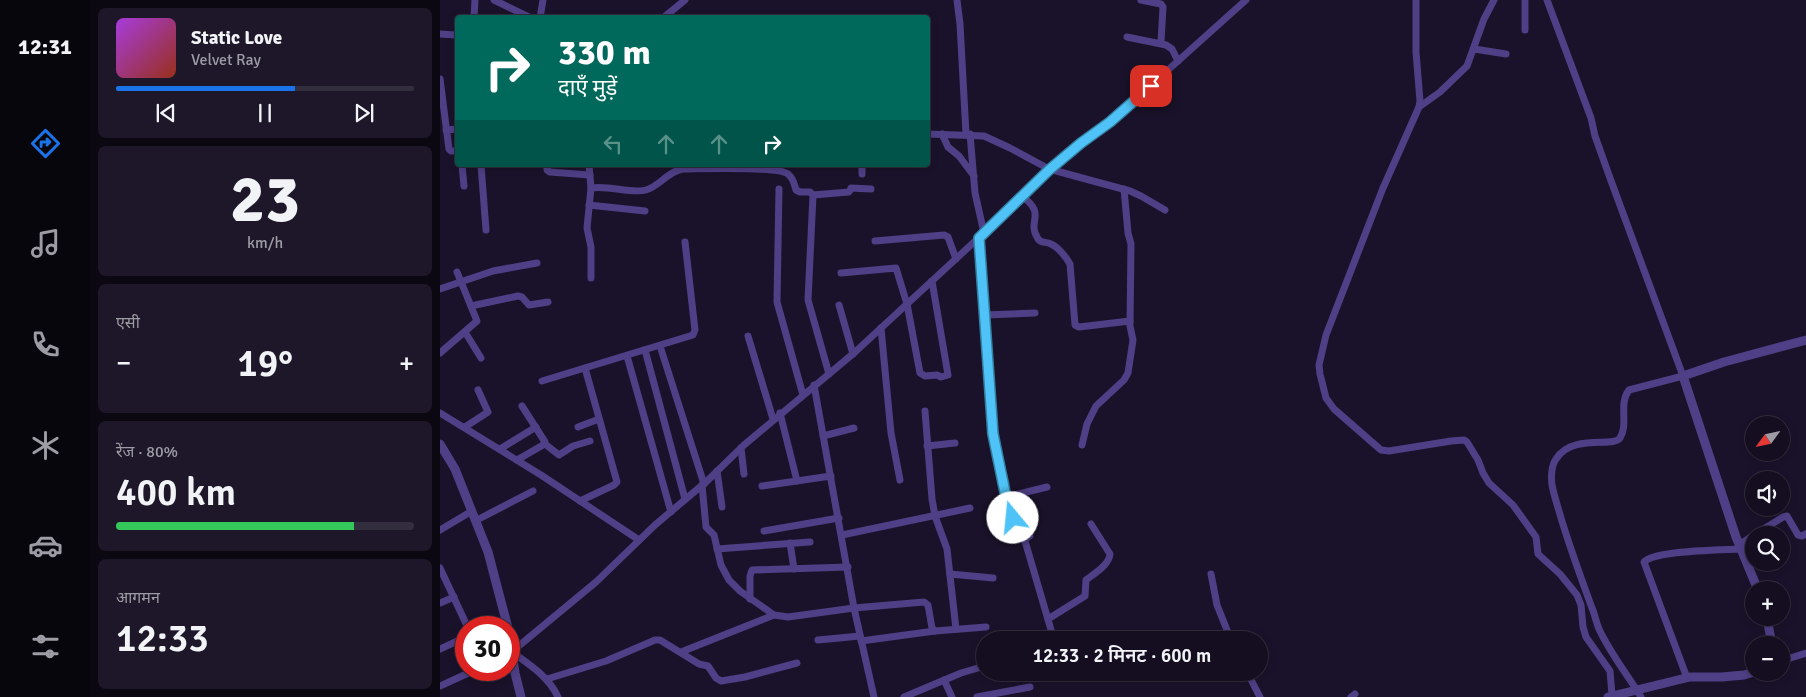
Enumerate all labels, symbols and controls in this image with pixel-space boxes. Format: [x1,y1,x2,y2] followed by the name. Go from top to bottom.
[191,26,282,50] text: Static Love
[558,31,651,74] text: 330 m
[18,33,72,60] text: 12:31
[475,35,540,100] icon: right
[191,50,261,70] text: Velvet Ray
[1130,65,1172,107] pin
[1137,72,1165,100] icon: arrive
[558,74,617,101] text: दाएँ मुड़ें
[152,99,180,127] icon: previous
[251,99,279,127] icon: pause
[350,99,378,127] icon: next
[28,126,63,161] icon: directions
[599,130,627,158] icon: left
[652,130,680,158] icon: ahead
[705,130,733,158] icon: ahead
[758,130,786,158] icon: right
[230,160,300,240] text: 23
[28,226,63,261] icon: music
[247,233,283,253] text: km/h
[116,313,140,333] text: एसी
[28,327,63,362] icon: phone
[237,340,293,387] text: 19°
[116,346,131,380] text: −
[399,346,414,380] text: +
[1745,416,1790,461] north arrow
[1745,416,1790,681] map controls
[28,428,63,463] icon: climate
[116,442,178,462] text: रेंज · 80%
[116,469,236,516] text: 400 km
[1745,471,1790,516] button: sound
[986,491,1038,543] position arrow
[1745,526,1790,571] button: search
[28,528,63,563] icon: car
[1745,581,1790,626] button: +
[116,588,160,608] text: आगमन
[116,615,209,662] text: 12:33
[455,616,520,681] speed limit sign: 30
[28,629,63,664] icon: filters
[1745,636,1790,681] button: −
[1033,644,1211,668] text: 12:33 · 2 मिनट · 600 m

